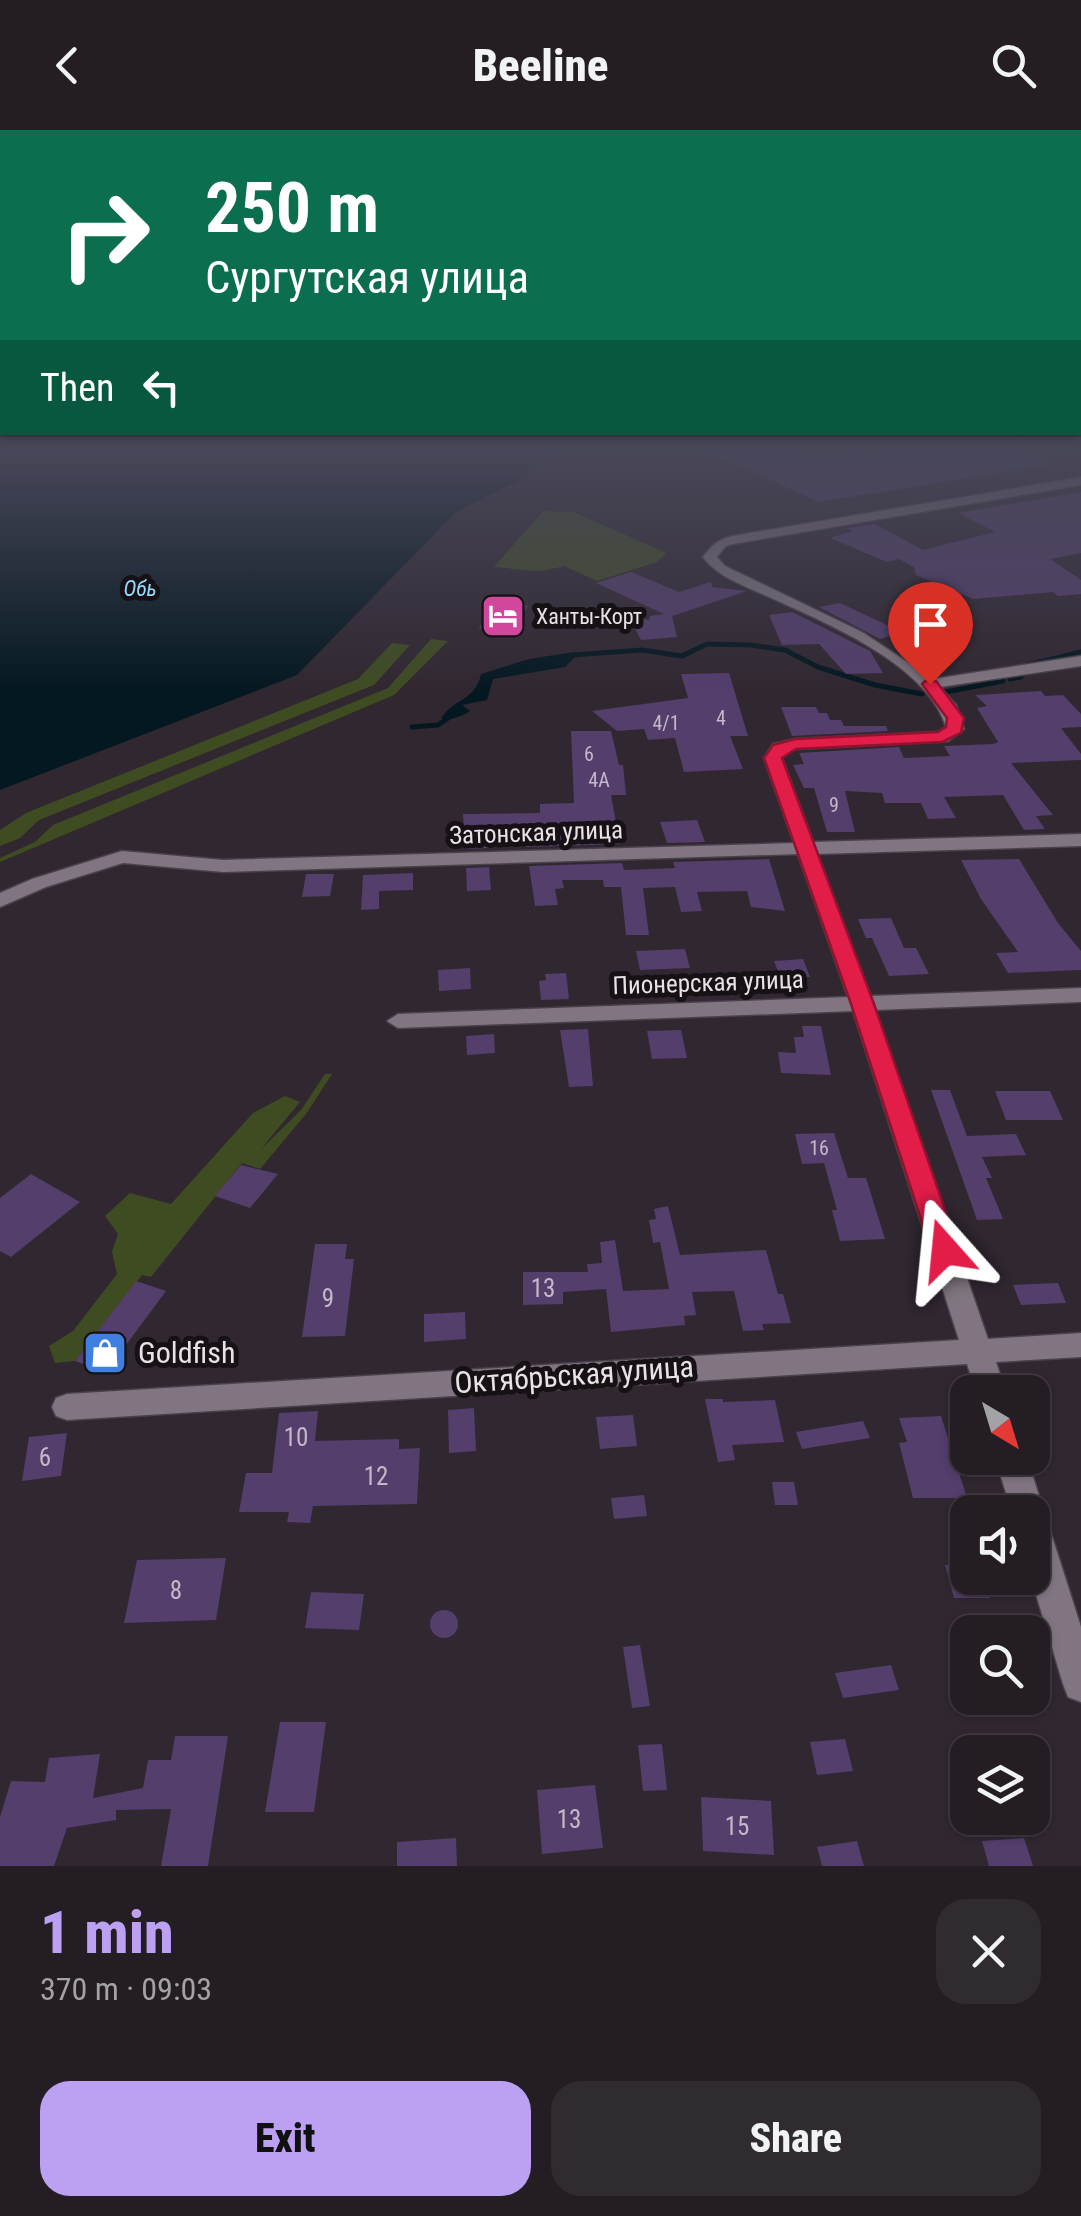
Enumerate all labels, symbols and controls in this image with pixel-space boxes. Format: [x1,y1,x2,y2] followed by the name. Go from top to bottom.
[40,38,95,93] icon: back
[986,38,1041,93] icon: search
[473,39,608,92] text: Beeline
[205,167,379,249] text: 250 m
[40,170,170,300] icon: right
[205,251,529,304] text: Сургутская улица
[134,360,189,415] icon: left
[40,366,114,410] text: Then
[123,576,157,601] water label: Обь
[888,582,973,685] pin
[480,593,526,639] hotel icon: Ханты-Корт
[903,597,958,652] icon: arrive
[536,604,642,629] place label: Ханты-Корт
[716,706,726,730] house number: 4
[652,711,680,735] house number: 4/1
[584,742,594,766] house number: 6
[588,768,610,792] house number: 4А
[829,793,839,817] house number: 9
[449,815,623,850] street label: Затонская улица
[612,965,804,1000] street label: Пионерская улица
[809,1136,829,1160] house number: 16
[893,1198,997,1302] position arrow
[531,1274,555,1303] house number: 13
[322,1284,334,1313] house number: 9
[82,1330,128,1376] shop icon: Goldfish
[138,1335,235,1370] place label: Goldfish
[453,1349,695,1400] street label: Октябрьская улица
[950,1375,1050,1475] north arrow
[950,1375,1050,1835] map controls
[284,1423,308,1452] house number: 10
[39,1443,51,1472] house number: 6
[364,1462,388,1491] house number: 12
[950,1495,1050,1595] button: sound
[170,1576,182,1605] house number: 8
[950,1615,1050,1715] button: search
[950,1735,1050,1835] button: layers
[557,1805,581,1834] house number: 13
[725,1812,749,1841] house number: 15
[40,1897,174,1968] text: 1 min
[936,1899,1041,2004] button: close
[40,1970,212,2008] text: 370 m · 09:03
[40,2081,531,2196] button: Exit
[551,2081,1041,2196] button: Share

